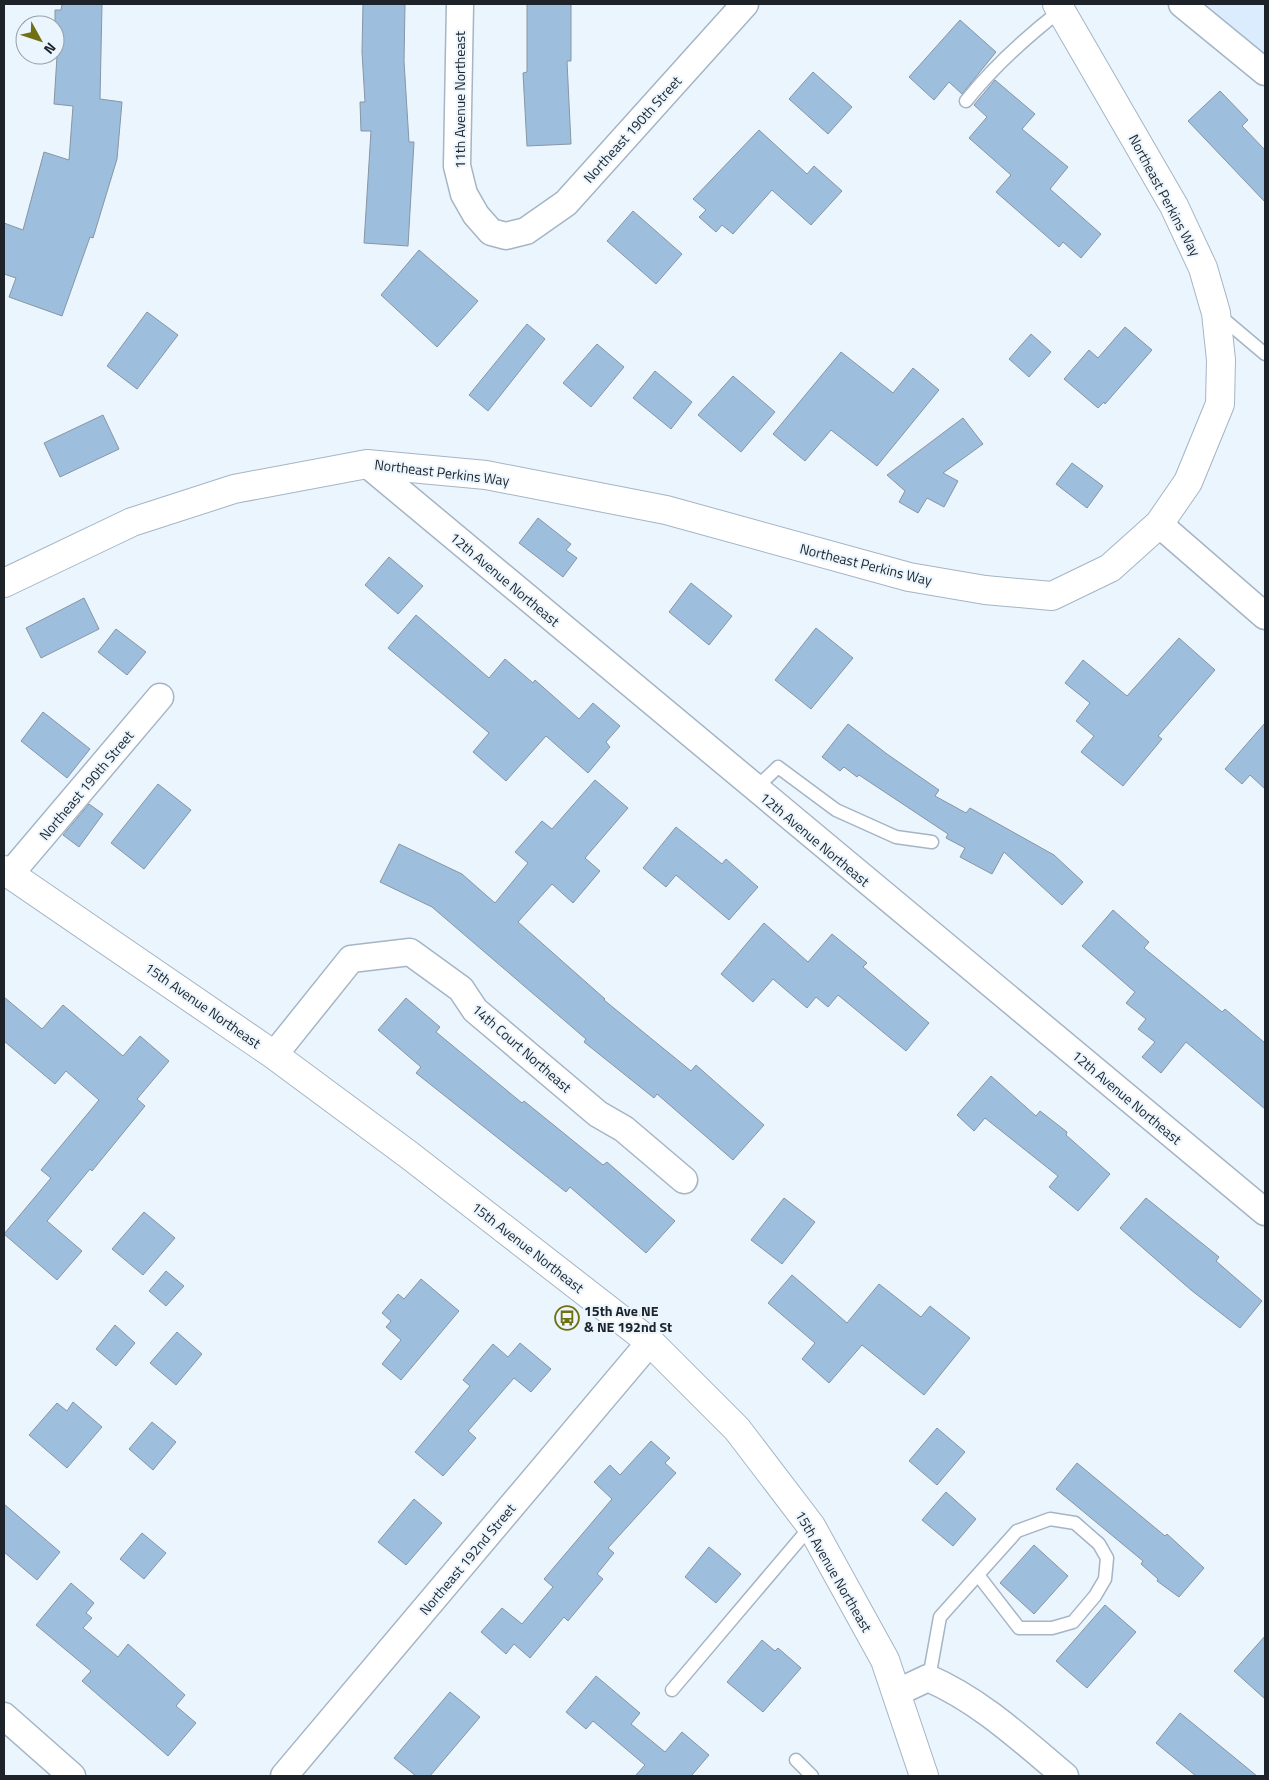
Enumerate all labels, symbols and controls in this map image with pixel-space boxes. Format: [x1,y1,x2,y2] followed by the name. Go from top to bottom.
[15,15,65,65] north arrow
[449,31,470,169] street label: 11th Avenue Northeast
[39,38,62,59] text: N
[578,71,686,187] street label: Northeast 190th Street
[1124,130,1206,260] street label: Northeast Perkins Way
[373,453,511,491] street label: Northeast Perkins Way
[446,527,565,631] street label: 12th Avenue Northeast
[798,537,935,591] street label: Northeast Perkins Way
[34,725,138,845] street label: Northeast 190th Street
[756,787,875,891] street label: 12th Avenue Northeast
[141,957,265,1053] street label: 15th Avenue Northeast
[468,999,576,1097] street label: 14th Court Northeast
[1068,1045,1187,1149] street label: 12th Avenue Northeast
[467,1196,589,1298] street label: 15th Avenue Northeast
[584,1300,672,1337] place label: 15th Ave NE & NE 192nd St
[554,1305,580,1331] bus stop icon: 15th Ave NE & NE 192nd St
[414,1498,520,1619] street label: Northeast 192nd Street
[790,1506,878,1636] street label: 15th Avenue Northeast

